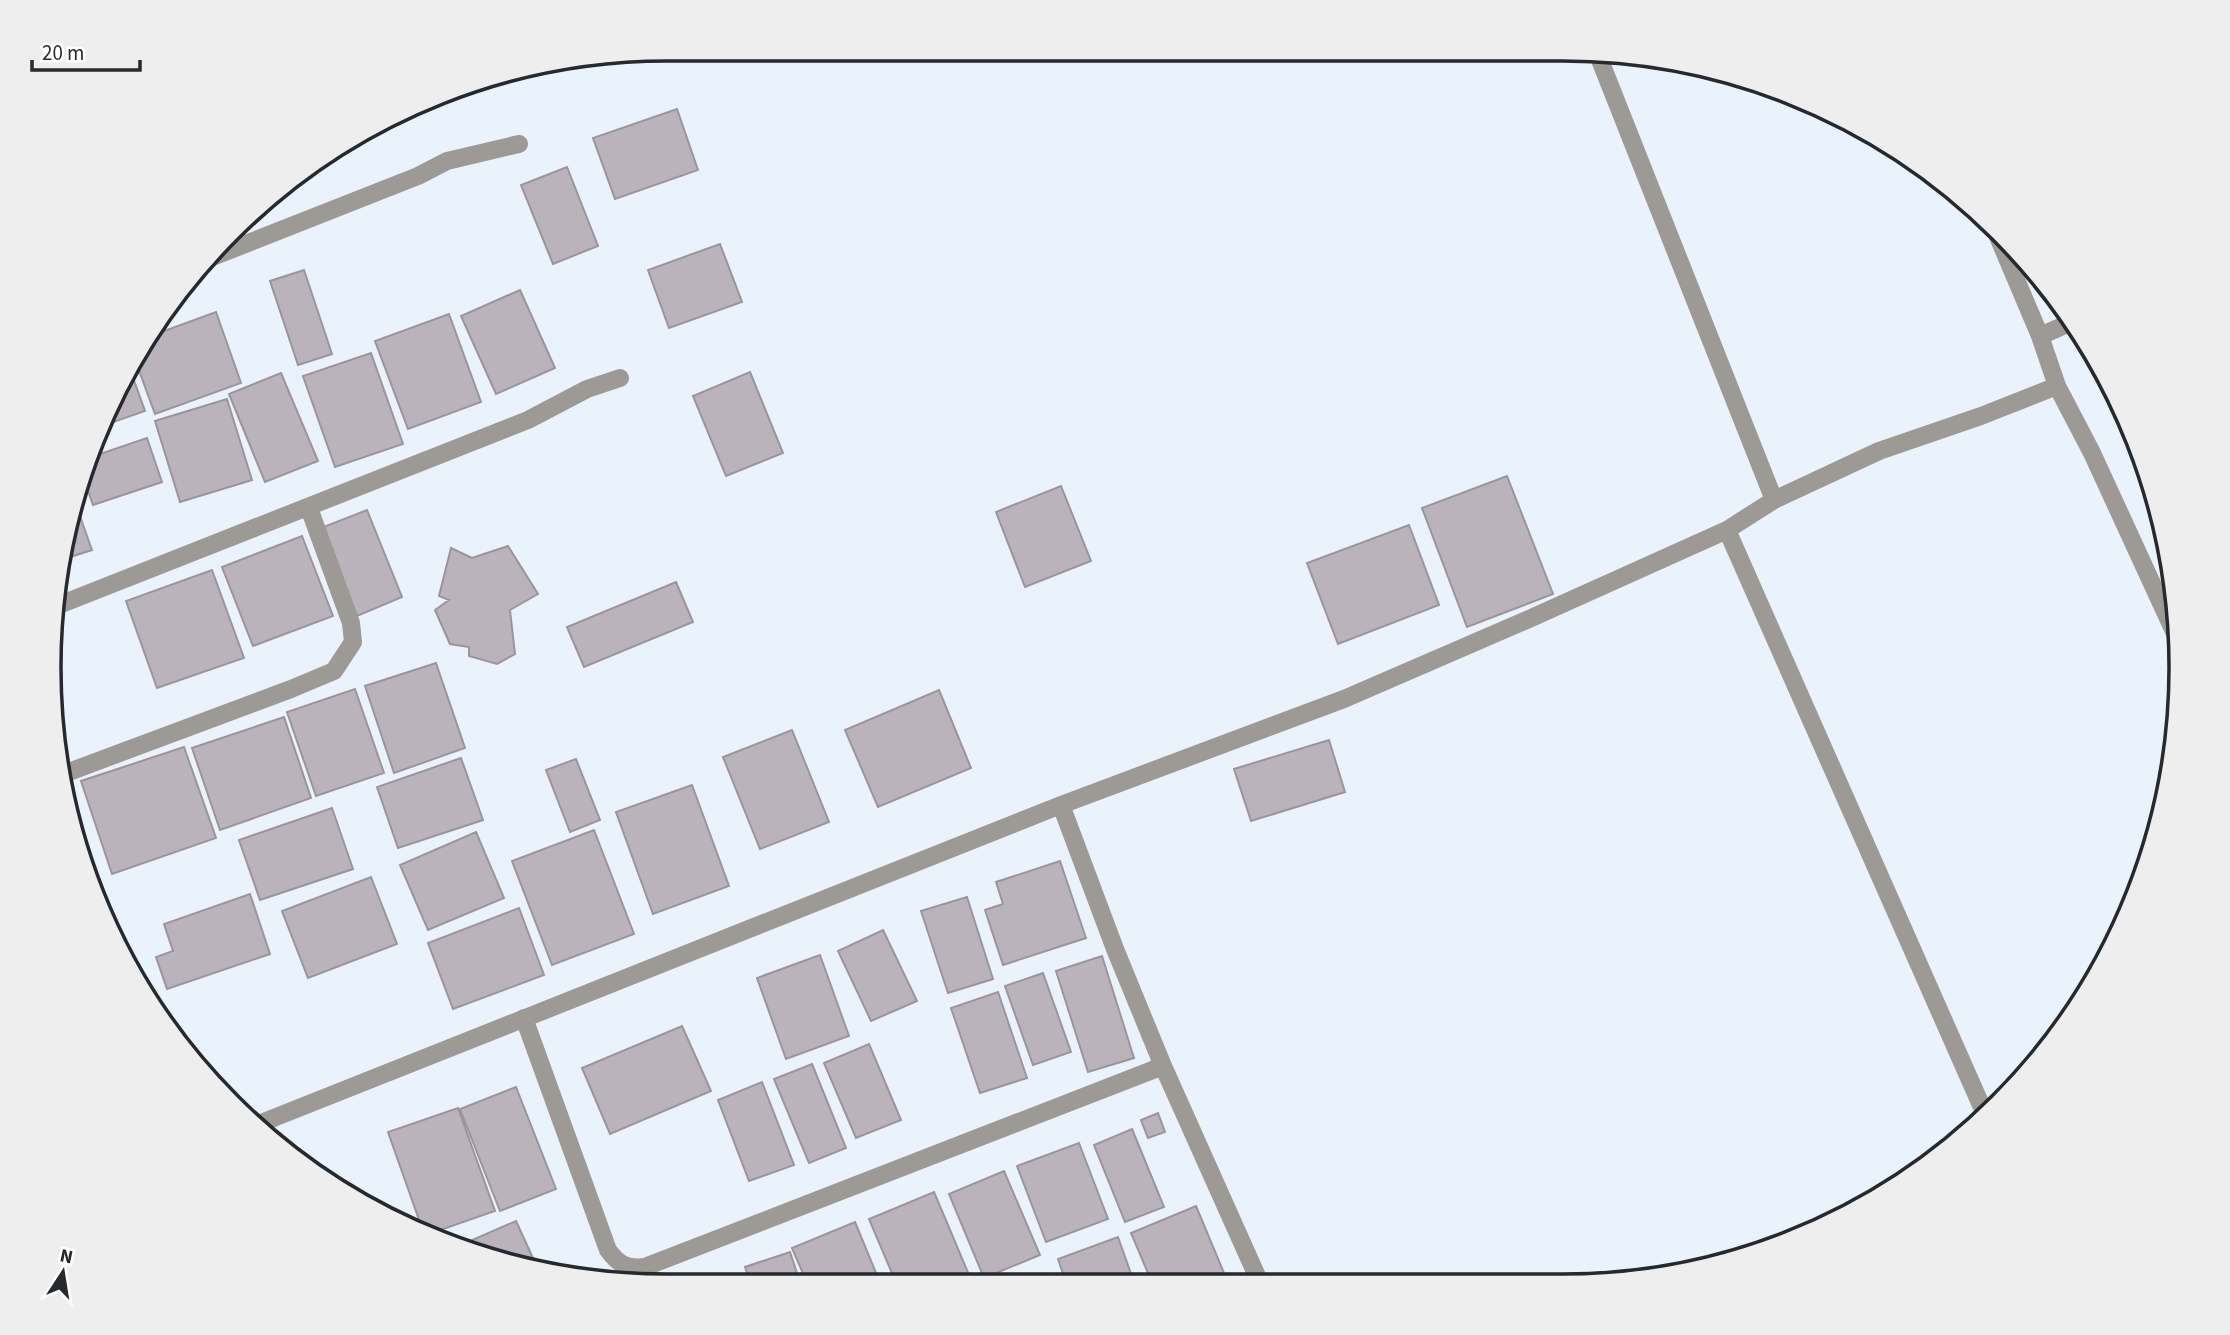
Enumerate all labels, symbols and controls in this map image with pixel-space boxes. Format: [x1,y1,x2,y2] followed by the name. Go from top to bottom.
[32,28,140,72] scale bar
[42,38,84,68] text: 20 m
[28,1237,98,1307] north arrow
[57,1242,75,1271] text: N

